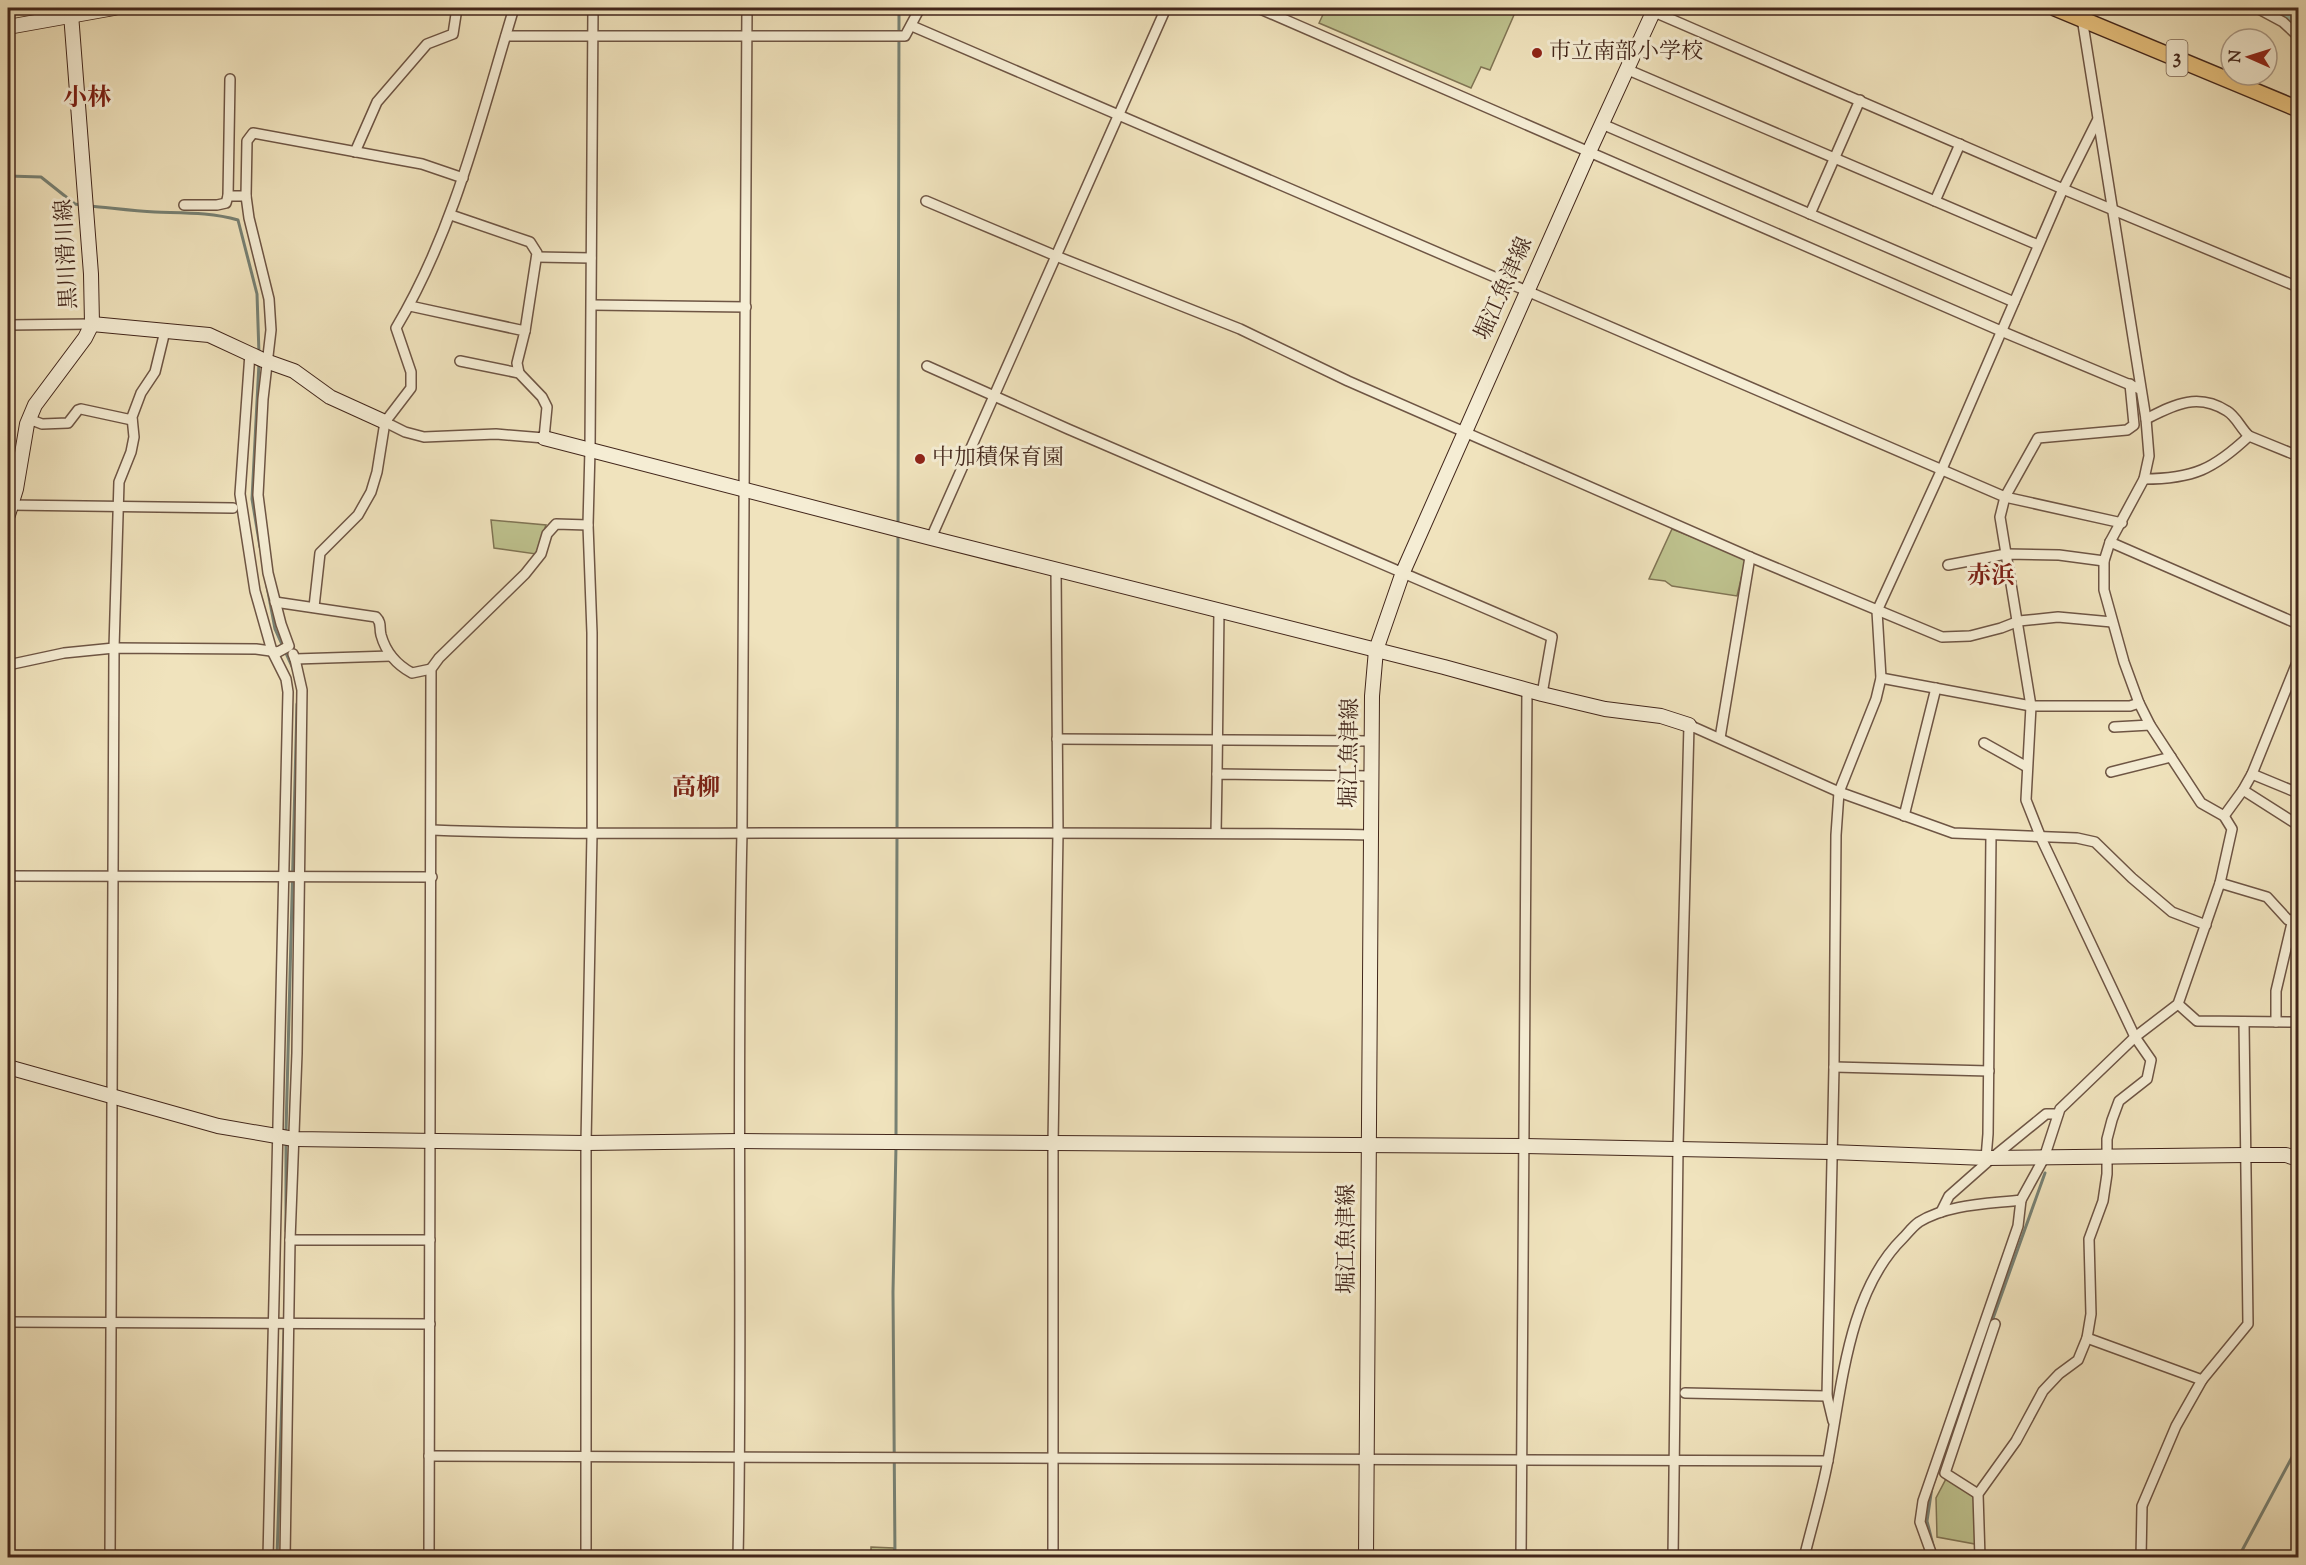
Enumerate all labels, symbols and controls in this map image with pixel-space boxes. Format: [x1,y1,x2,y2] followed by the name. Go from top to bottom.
[2219,27,2279,87] north arrow
[1549,37,1703,69] place label: 市立南部小学校
[2166,40,2188,76] road number: 3
[1530,46,1544,60] marker: 市立南部小学校
[2225,49,2248,63] text: N
[63,82,111,116] district label: 小林
[49,198,87,310] street label: 黒川滑川線
[1468,232,1542,346] street label: 堀江魚津線
[932,443,1064,475] place label: 中加積保育園
[913,452,927,466] marker: 中加積保育園
[1967,560,2015,594] district label: 赤浜
[1334,698,1368,808] street label: 堀江魚津線
[672,772,720,806] district label: 高柳
[1332,1184,1364,1294] street label: 堀江魚津線

